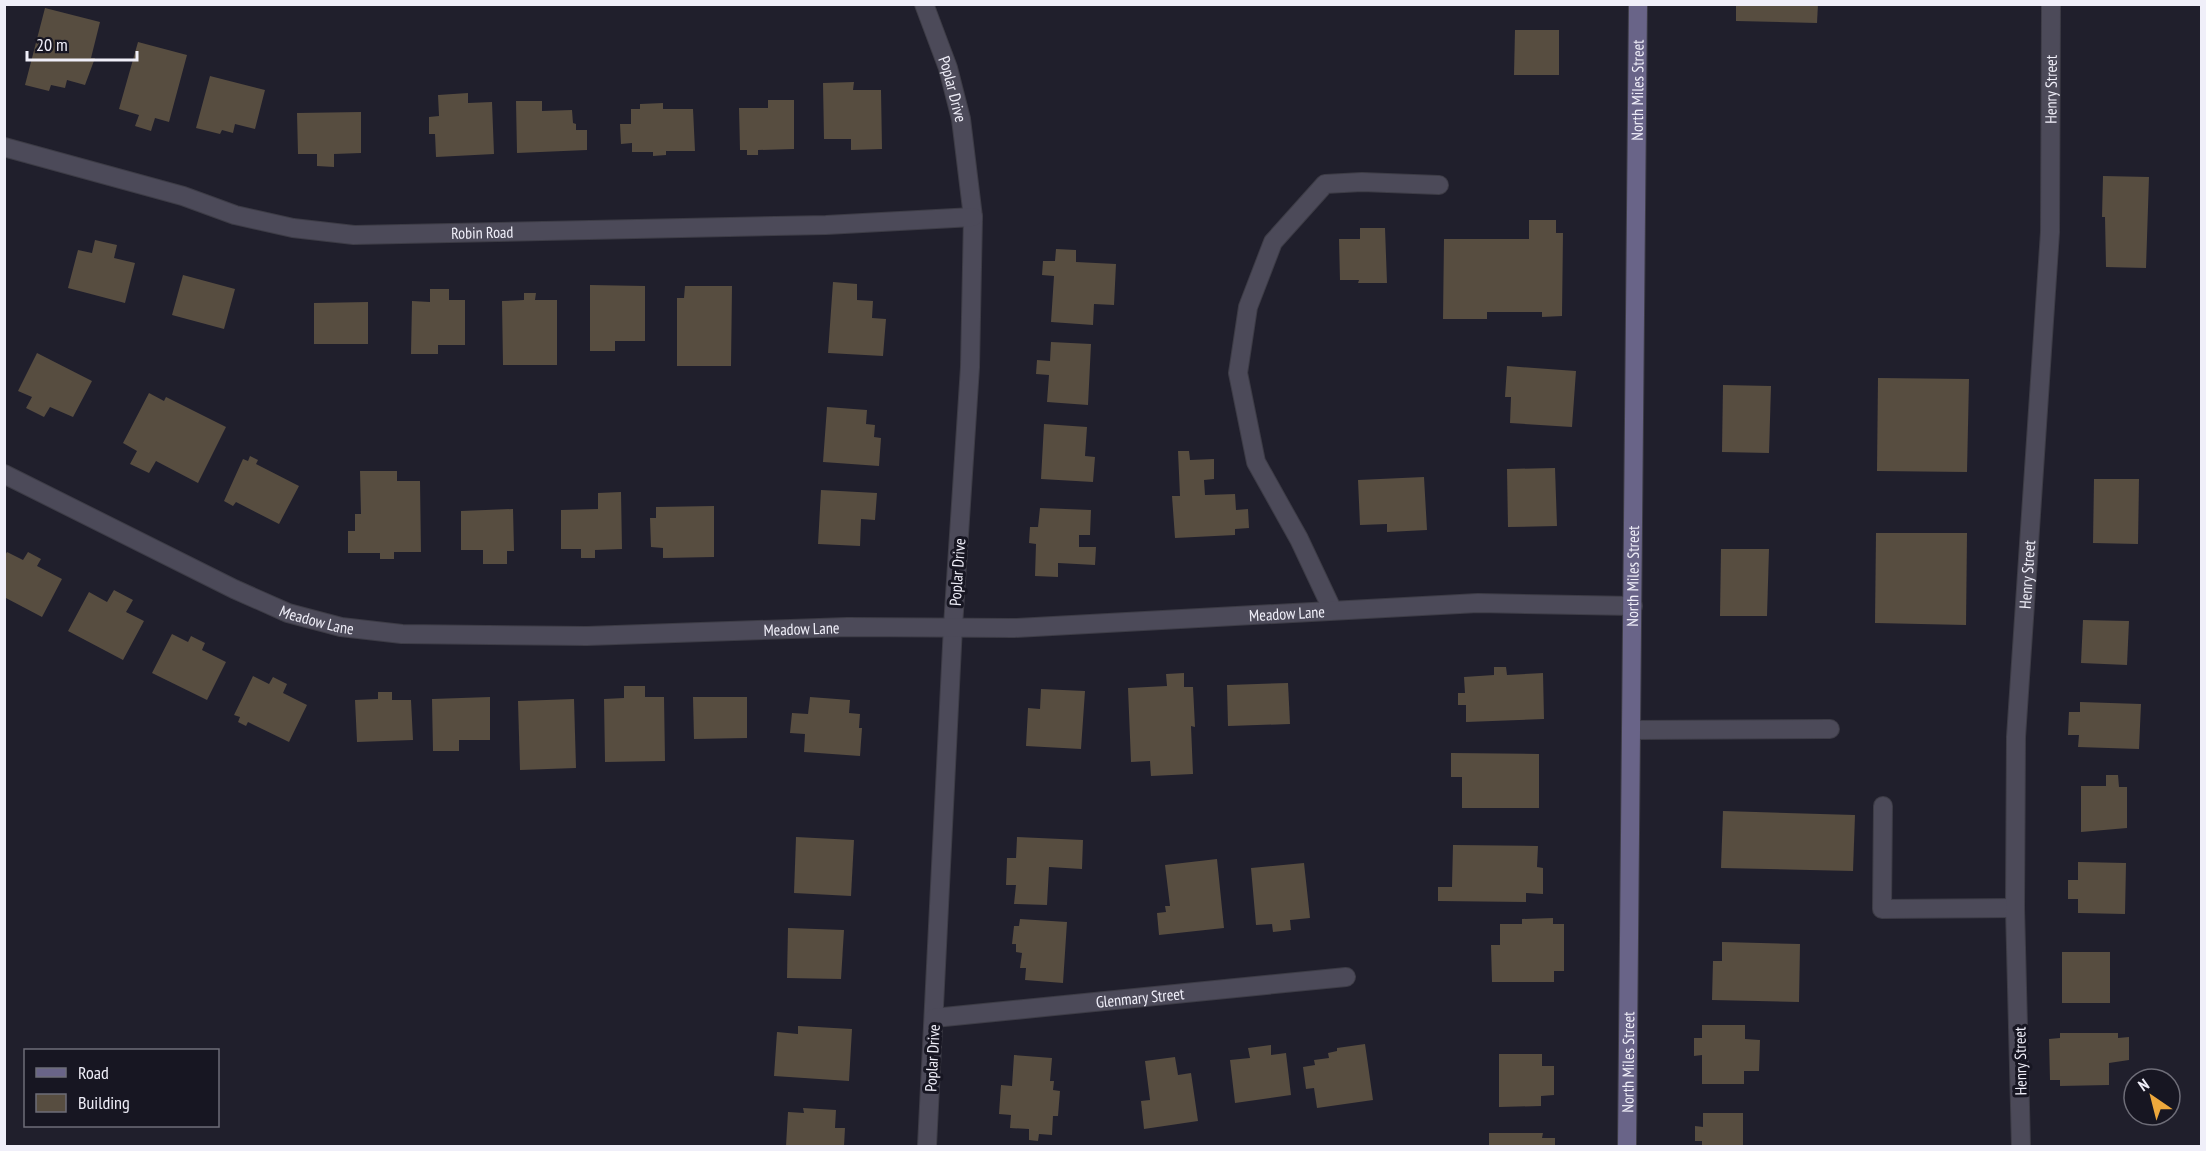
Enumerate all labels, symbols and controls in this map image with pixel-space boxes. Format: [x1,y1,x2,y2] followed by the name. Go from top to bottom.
[27,24,136,62] scale bar
[36,33,68,56] text: 20 m
[1627,39,1648,141] street label: North Miles Street
[934,53,971,124] street label: Poplar Drive
[2040,54,2061,124] street label: Henry Street
[451,222,514,243] street label: Robin Road
[1622,525,1643,627] street label: North Miles Street
[945,538,969,606] street label: Poplar Drive
[2015,539,2039,609] street label: Henry Street
[276,601,355,638] street label: Meadow Lane
[1249,601,1325,625] street label: Meadow Lane
[763,617,840,640] street label: Meadow Lane
[1095,983,1186,1012] street label: Glenmary Street
[1617,1011,1638,1113] street label: North Miles Street
[920,1024,944,1092] street label: Poplar Drive
[2009,1026,2031,1095] street label: Henry Street
[24,1049,219,1127] legend
[78,1061,109,1084] text: Road
[2122,1067,2182,1127] north arrow
[2134,1074,2153,1095] text: N
[78,1091,130,1114] text: Building

